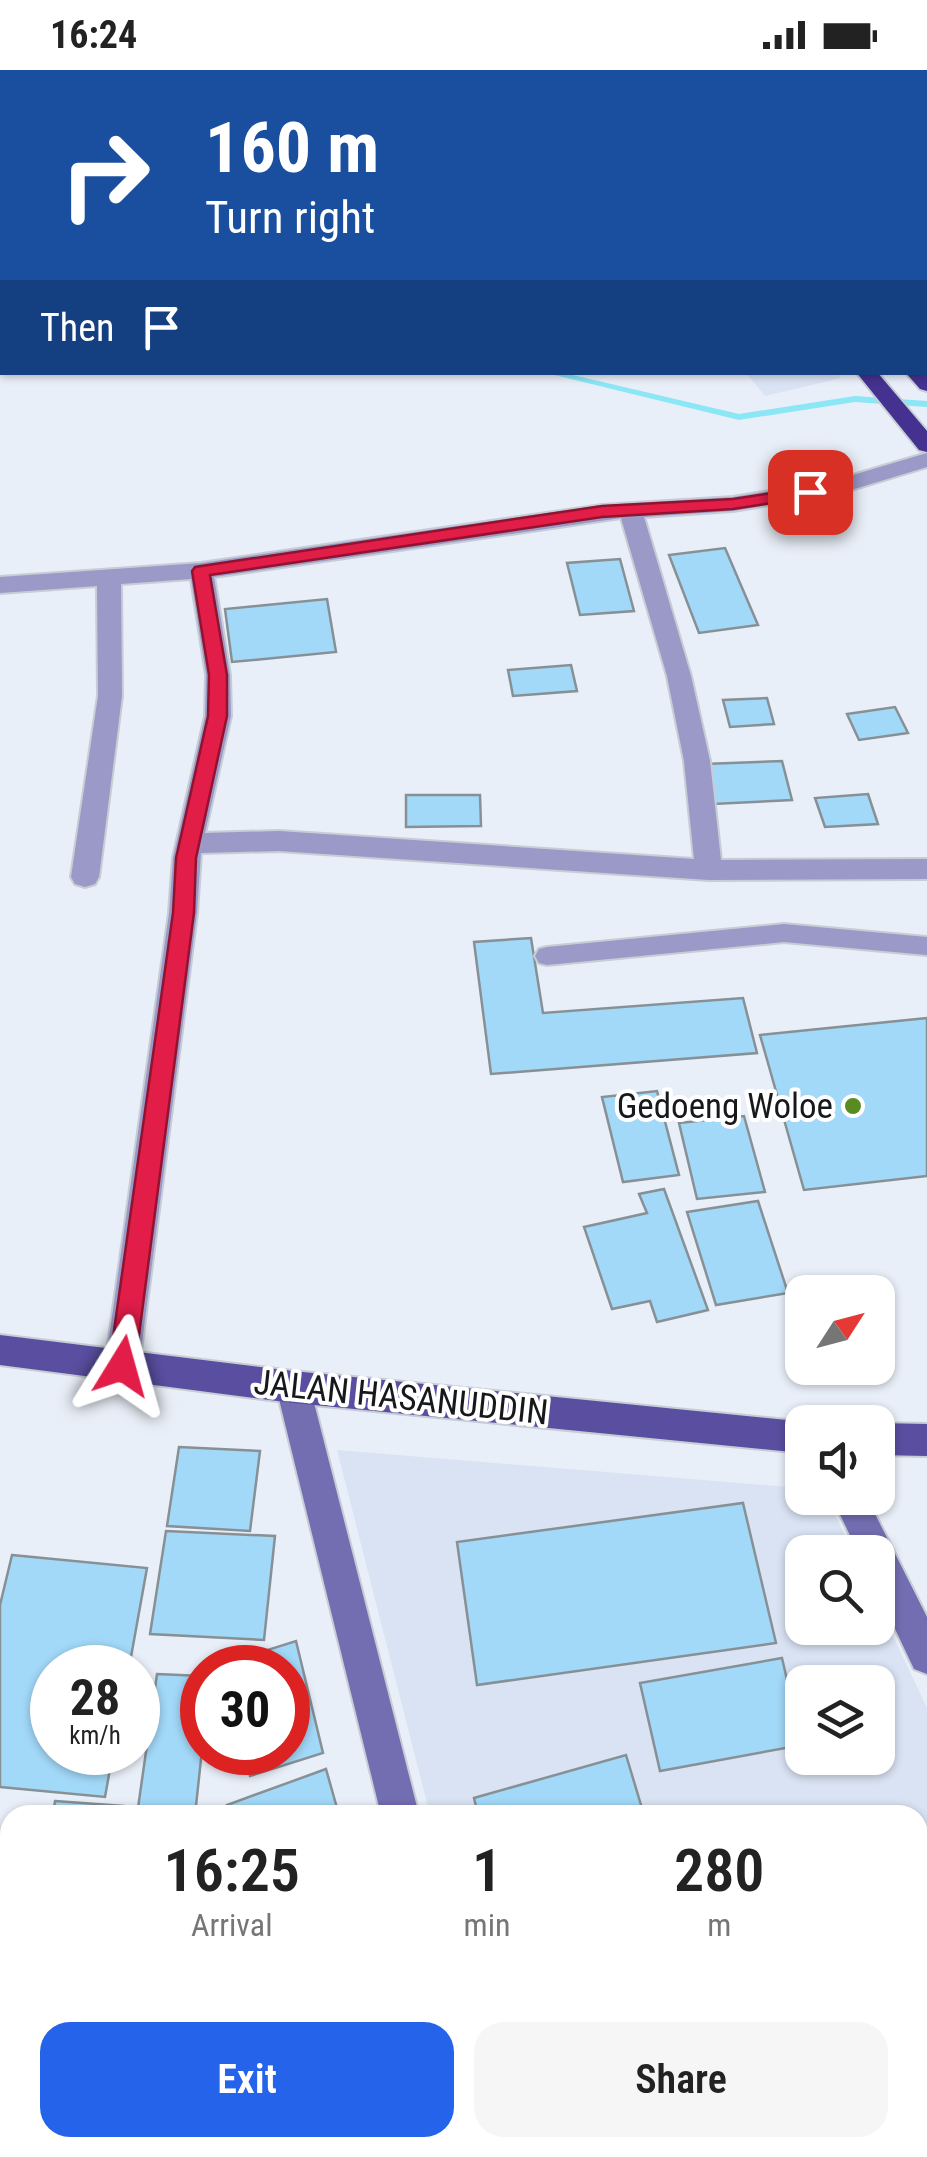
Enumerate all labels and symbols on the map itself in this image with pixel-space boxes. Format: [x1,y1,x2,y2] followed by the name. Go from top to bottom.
[768,450,853,535] pin
[617,1086,833,1127] place label: Gedoeng Woloe
[842,1095,864,1117] marker: Gedoeng Woloe
[785,1275,895,1385] north arrow
[70,1314,174,1418] position arrow
[252,1362,550,1433] street label: JALAN HASANUDDIN
[180,1645,310,1775] speed limit sign: 30

